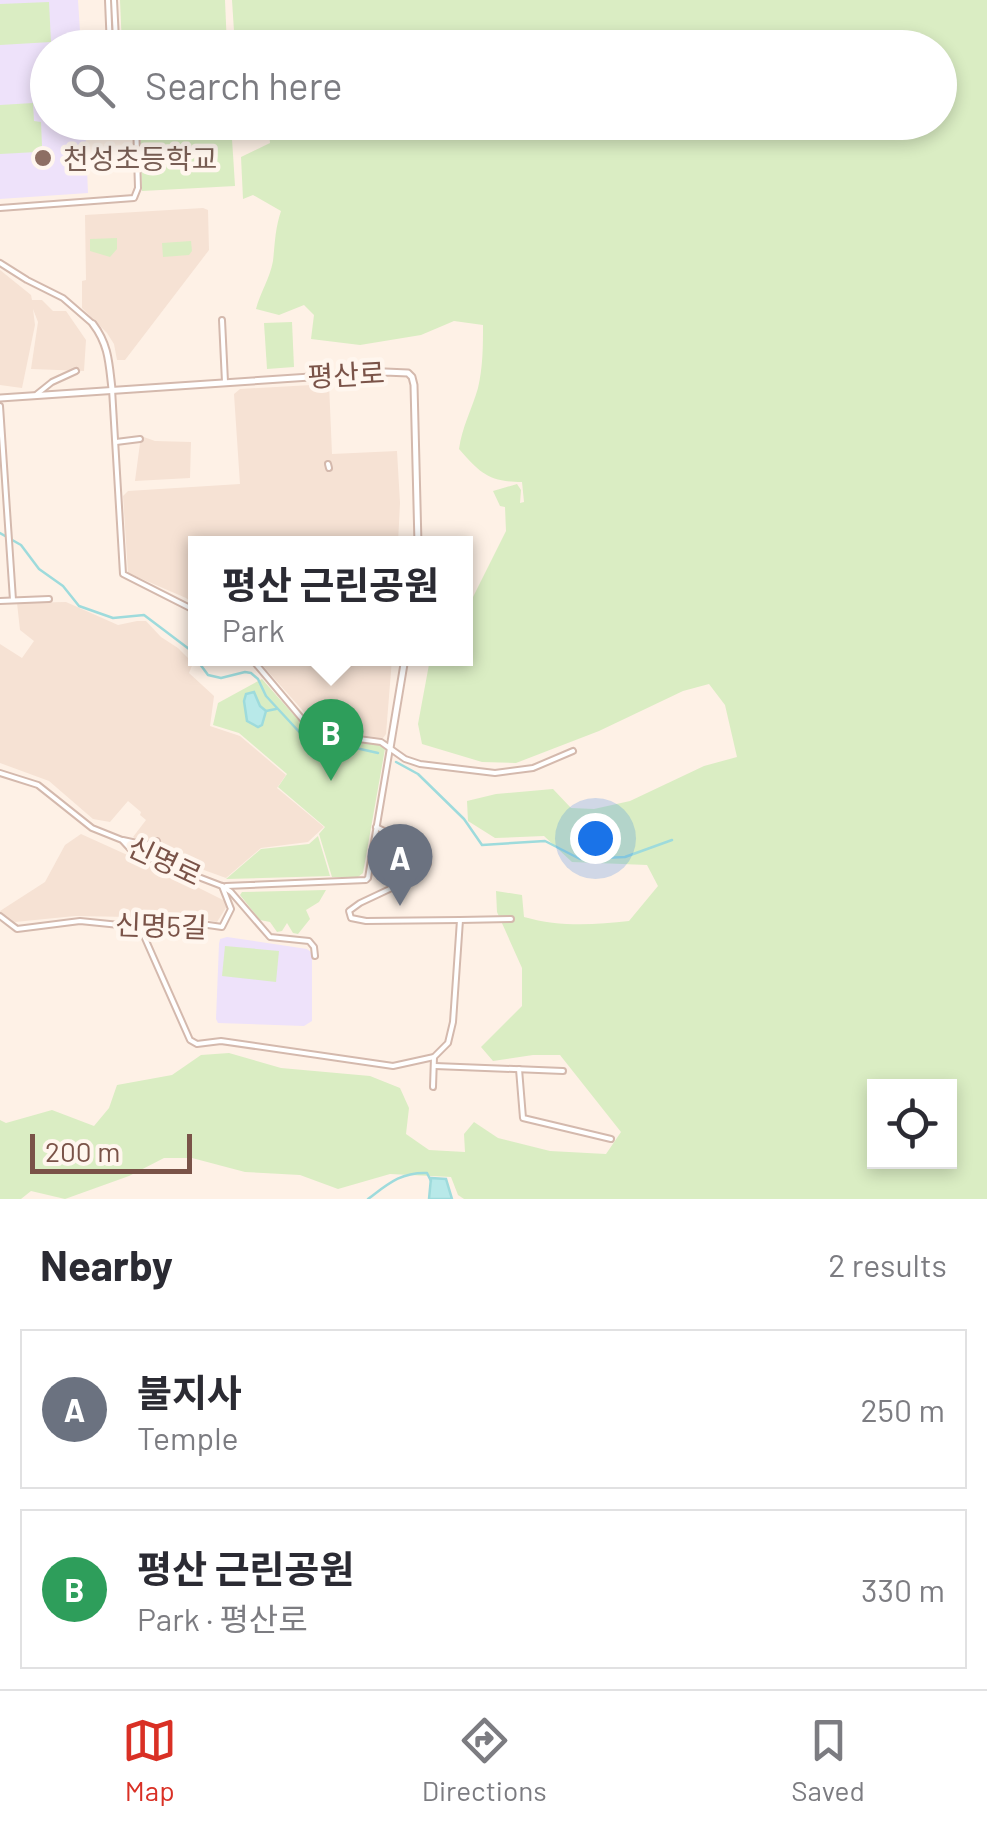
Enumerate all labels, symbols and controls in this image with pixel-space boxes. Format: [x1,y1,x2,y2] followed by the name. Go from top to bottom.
[30,30,957,140] search box
[65,58,120,113] icon: search
[145,62,343,108] text: Search here
[63,141,218,175] place label: 천성초등학교
[32,147,54,169] marker: 천성초등학교
[307,355,385,393] street label: 평산로
[188,536,473,666] popup
[222,561,439,607] text: 평산 근린공원
[222,610,285,648] text: Park
[298,698,364,781] pin: B
[570,813,621,864] your location
[368,824,432,906] pin: A
[123,828,207,892] street label: 신명로
[115,906,207,944] street label: 신명5길
[867,1079,957,1169] map controls
[867,1079,957,1169] button: locate
[30,1129,192,1174] scale bar
[45,1134,120,1168] text: 200 m
[40,1239,173,1289] text: Nearby
[828,1245,947,1283] text: 2 results
[137,1369,242,1415] text: 불지사
[64,1390,85,1428] text: A
[860,1390,945,1428] text: 250 m
[137,1418,239,1456] text: Temple
[137,1545,354,1591] text: 평산 근린공원
[65,1570,84,1608] text: B
[861,1570,945,1608] text: 330 m
[137,1599,308,1637] text: Park · 평산로
[122,1713,177,1807] tab: Map
[422,1713,547,1807] tab: Directions
[791,1713,865,1807] tab: Saved

